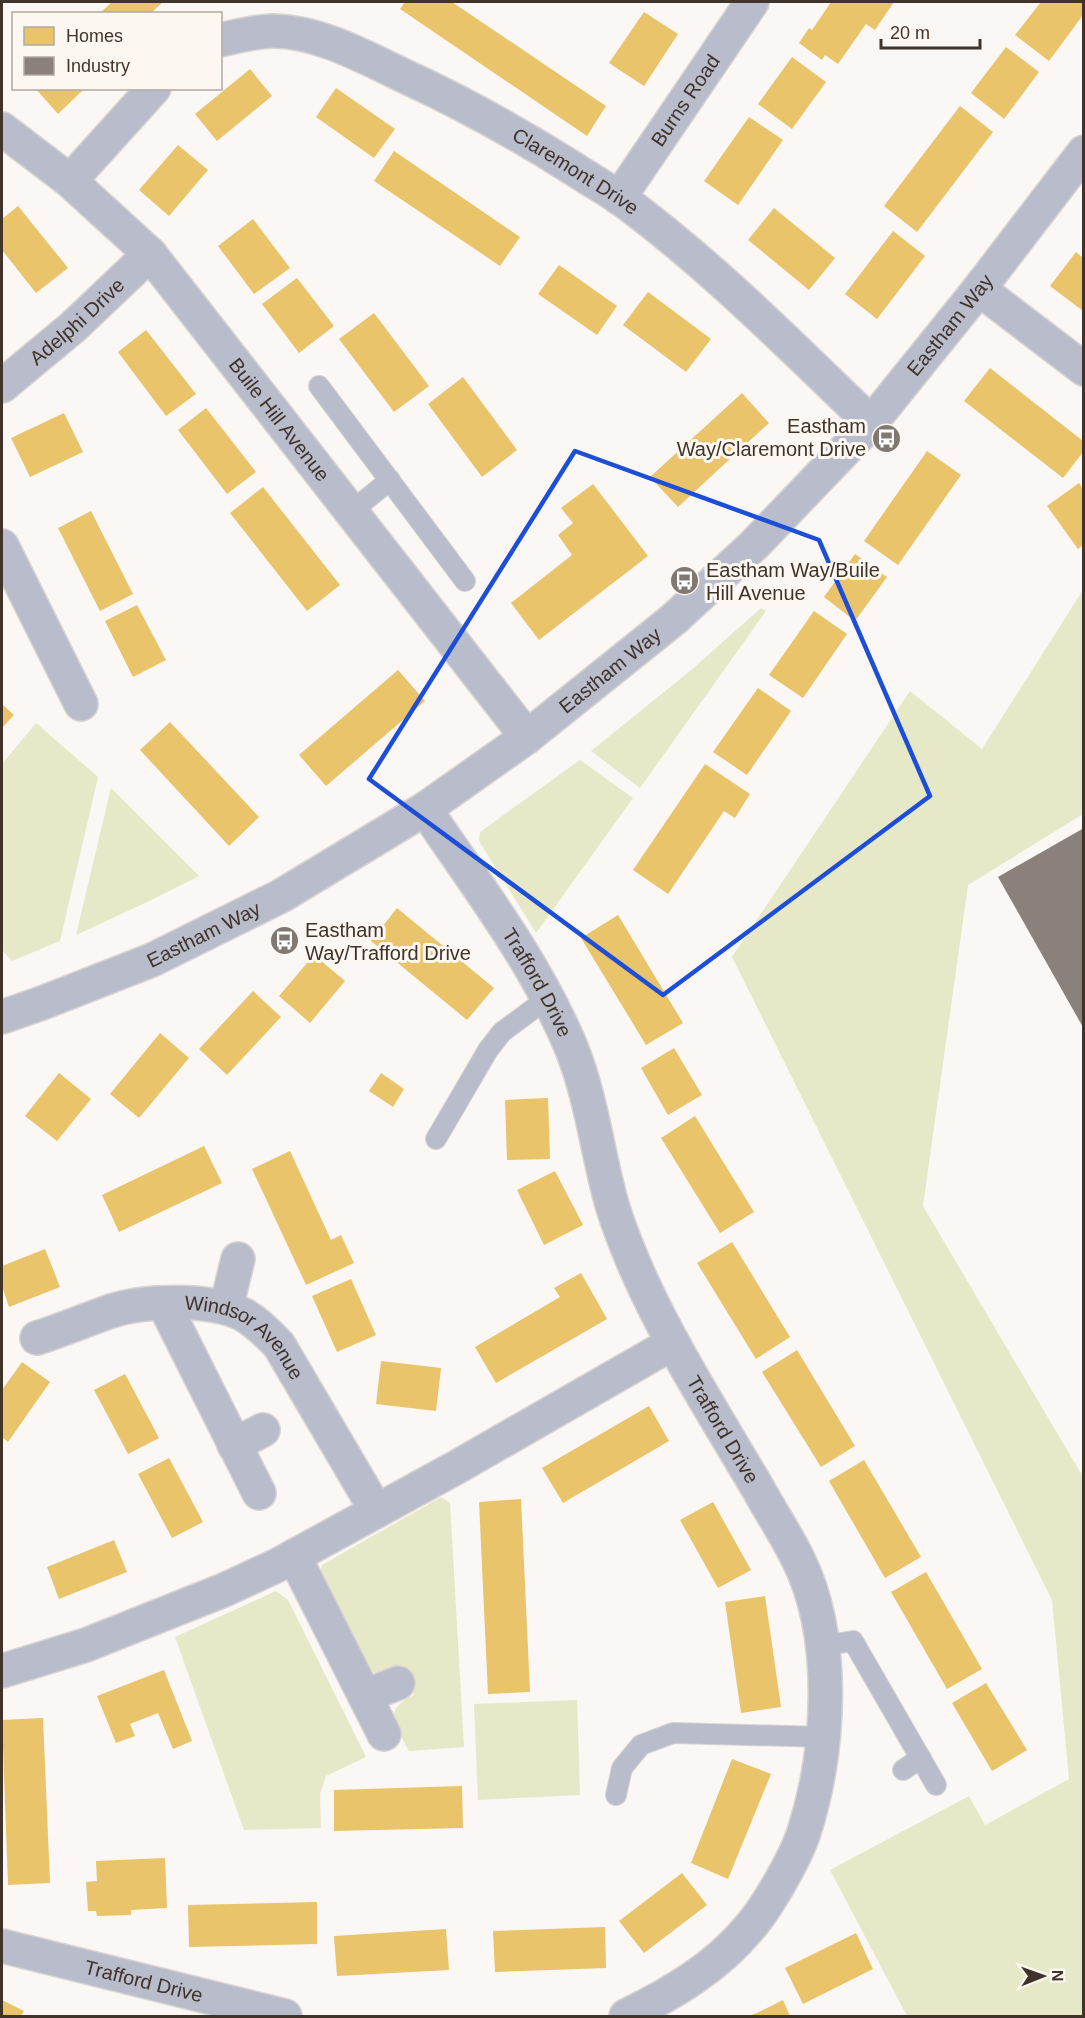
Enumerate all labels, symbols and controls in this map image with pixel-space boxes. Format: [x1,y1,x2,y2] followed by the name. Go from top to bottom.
[12,12,222,90] legend
[881,12,980,50] scale bar
[890,23,930,43] text: 20 m
[66,26,123,46] text: Homes
[646,50,724,150] street label: Burns Road
[66,56,130,76] text: Industry
[509,123,643,219] street label: Claremont Drive
[903,270,997,380] street label: Eastham Way
[25,273,129,369] street label: Adelphi Drive
[225,354,334,485] street label: Buile Hill Avenue
[677,415,866,460] place label: Eastham Way/Claremont Drive
[871,422,903,454] bus stop icon: Eastham Way/Claremont Drive
[706,559,880,604] place label: Eastham Way/Buile Hill Avenue
[669,565,701,597] bus stop icon: Eastham Way/Buile Hill Avenue
[555,623,665,718] street label: Eastham Way
[143,897,264,972] street label: Eastham Way
[305,919,471,964] place label: Eastham Way/Trafford Drive
[498,924,576,1040] street label: Trafford Drive
[268,925,300,957] bus stop icon: Eastham Way/Trafford Drive
[184,1291,308,1383] street label: Windsor Avenue
[683,1372,763,1487] street label: Trafford Drive
[1013,1946,1073,2006] north arrow
[82,1956,205,2006] street label: Trafford Drive
[1049,1970,1066,1982] text: N

